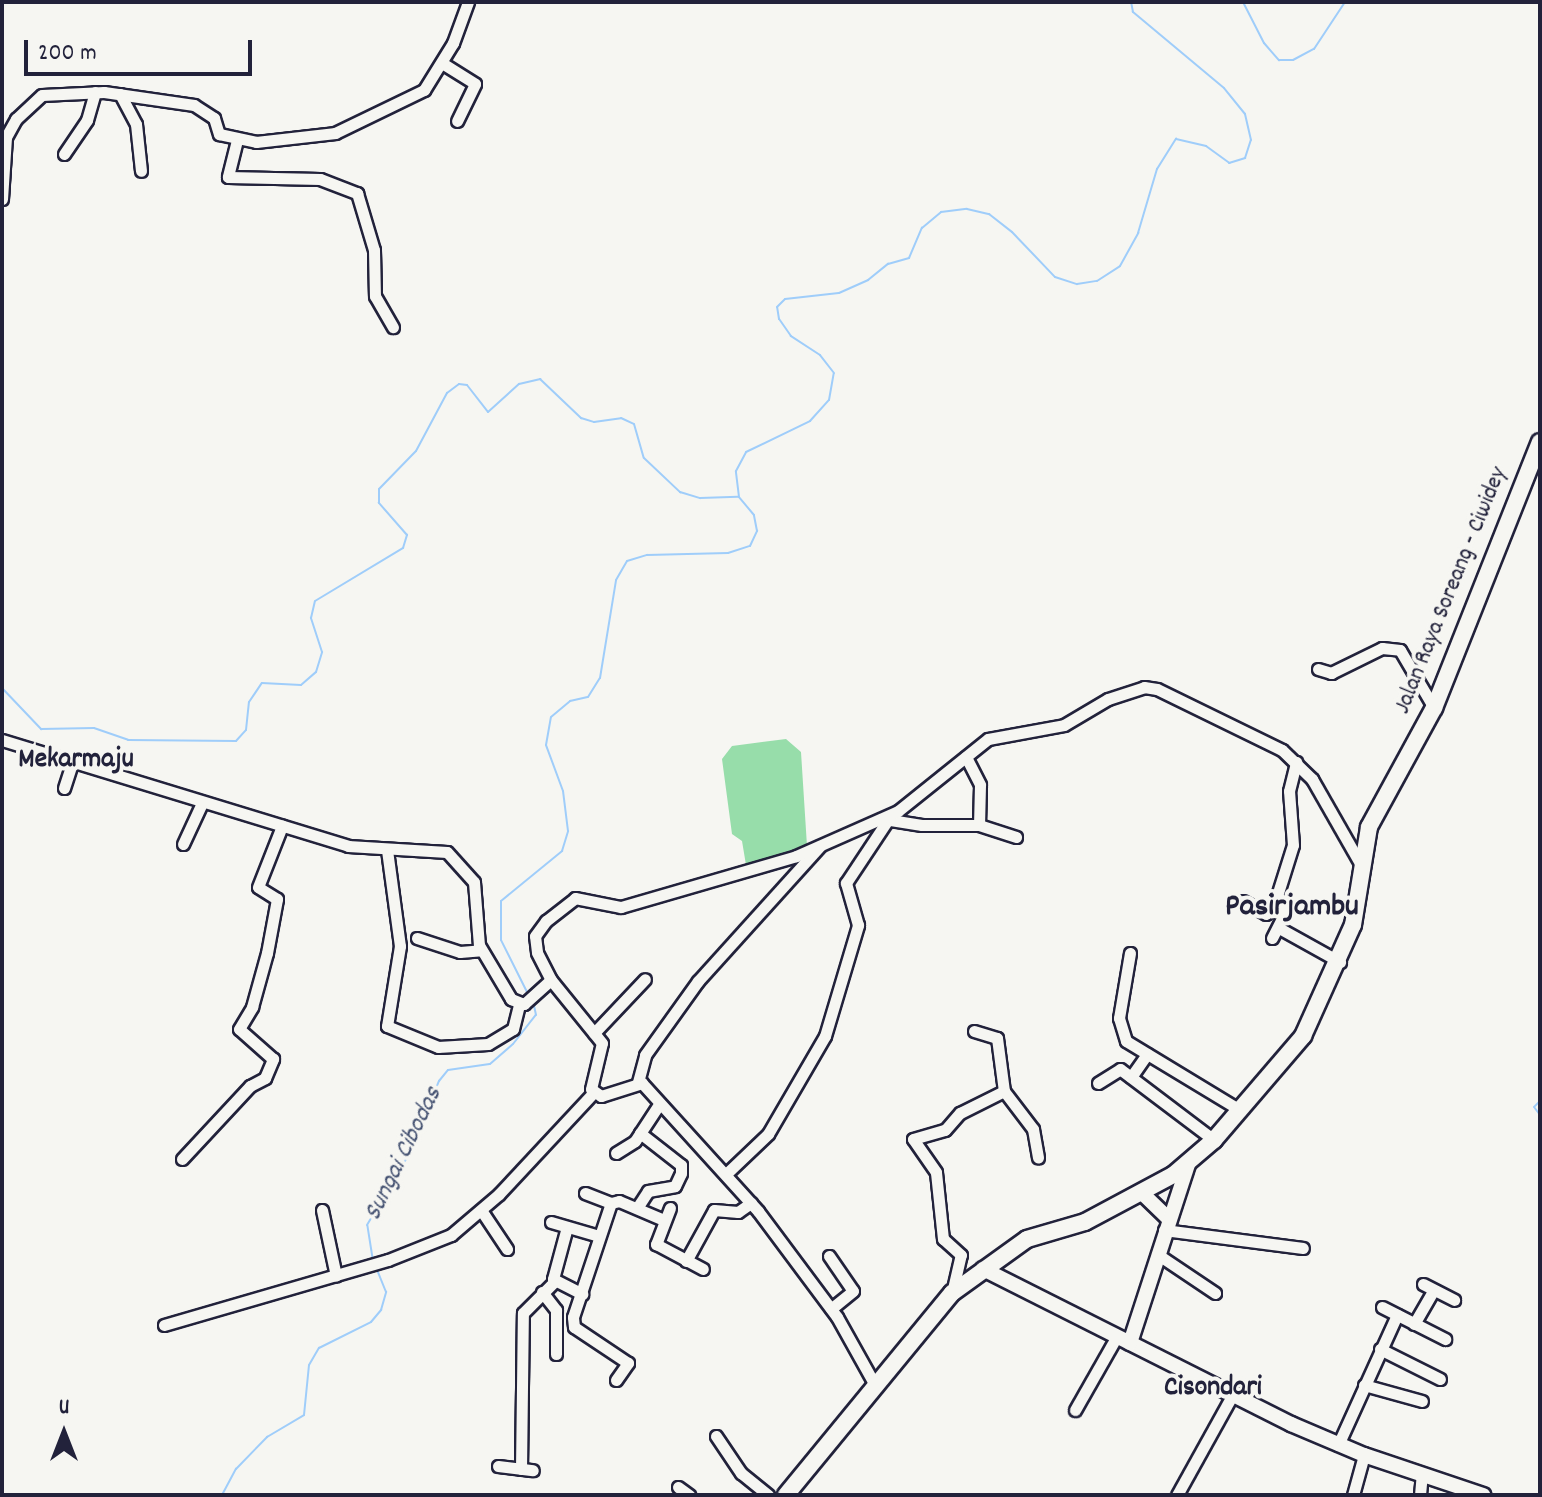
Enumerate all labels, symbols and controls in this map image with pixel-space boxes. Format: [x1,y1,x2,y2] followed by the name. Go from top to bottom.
[28,24,256,74] scale bar
[38,37,97,71] text: 200 m
[1389,464,1515,718] street label: Jalan Raya Soreang - Ciwidey
[18,744,134,778] district label: Mekarmaju
[1225,889,1359,927] district label: Pasirjambu
[358,1082,450,1226] water label: Sungai Cibodas
[1164,1372,1262,1406] district label: Cisondari
[24,1393,104,1473] north arrow
[59,1393,69,1424] text: U

